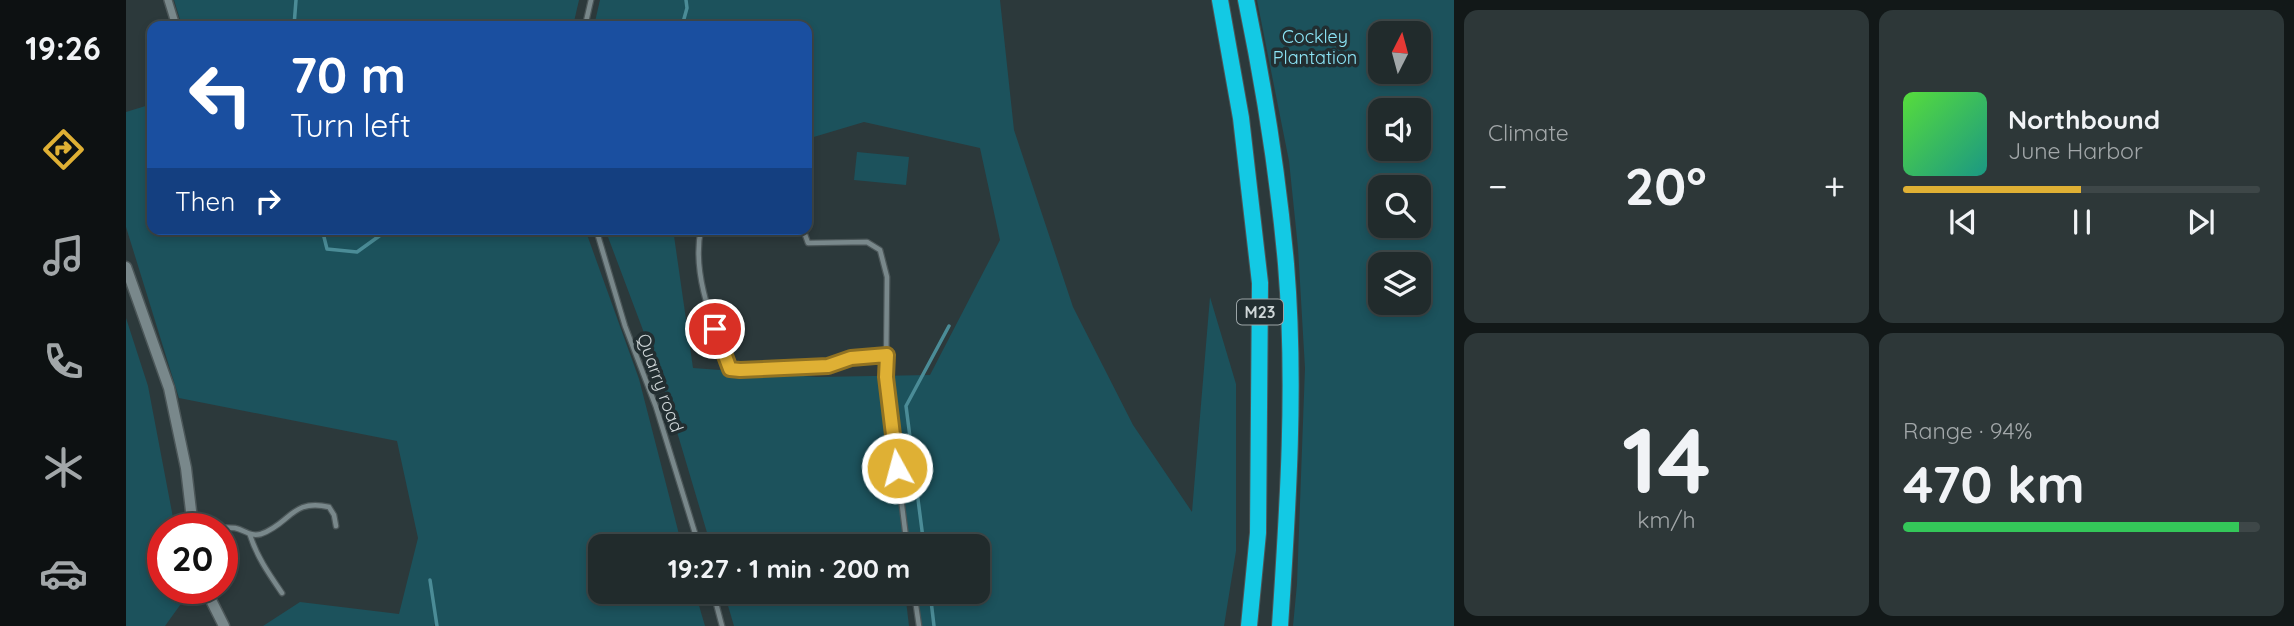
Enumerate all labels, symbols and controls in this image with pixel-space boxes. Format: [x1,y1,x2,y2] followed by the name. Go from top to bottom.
[1368,21,1432,84] north arrow
[1368,21,1431,315] map controls
[1273,25,1357,69] park label: Cockley Plantation
[25,28,101,68] text: 19:26
[290,44,406,105] text: 70 m
[175,49,266,140] icon: left
[1368,98,1431,161] button: sound
[2008,103,2160,136] text: Northbound
[290,105,411,145] text: Turn left
[1488,118,1569,147] text: Climate
[39,125,88,174] icon: directions
[2008,136,2143,165] text: June Harbor
[1625,153,1707,218] text: 20°
[1488,162,1508,210] text: −
[1824,162,1845,210] text: +
[1368,175,1431,238] button: search
[249,182,287,220] icon: right
[175,185,235,218] text: Then
[1944,203,1982,241] icon: previous
[2063,203,2101,241] icon: pause
[2182,203,2220,241] icon: next
[39,231,88,280] icon: music
[1368,252,1431,315] button: layers
[685,299,745,359] pin
[1237,300,1283,324] road number: M23
[696,310,734,348] icon: arrive
[632,330,689,435] street label: Quarry road
[39,337,88,386] icon: phone
[1622,402,1711,516] text: 14
[1903,416,2032,445] text: Range · 94%
[860,431,934,505] position arrow
[39,443,88,492] icon: climate
[1903,451,2085,516] text: 470 km
[1637,505,1696,534] text: km/h
[147,513,238,604] speed limit sign: 20
[39,549,88,598] icon: car
[668,552,910,585] text: 19:27 · 1 min · 200 m

